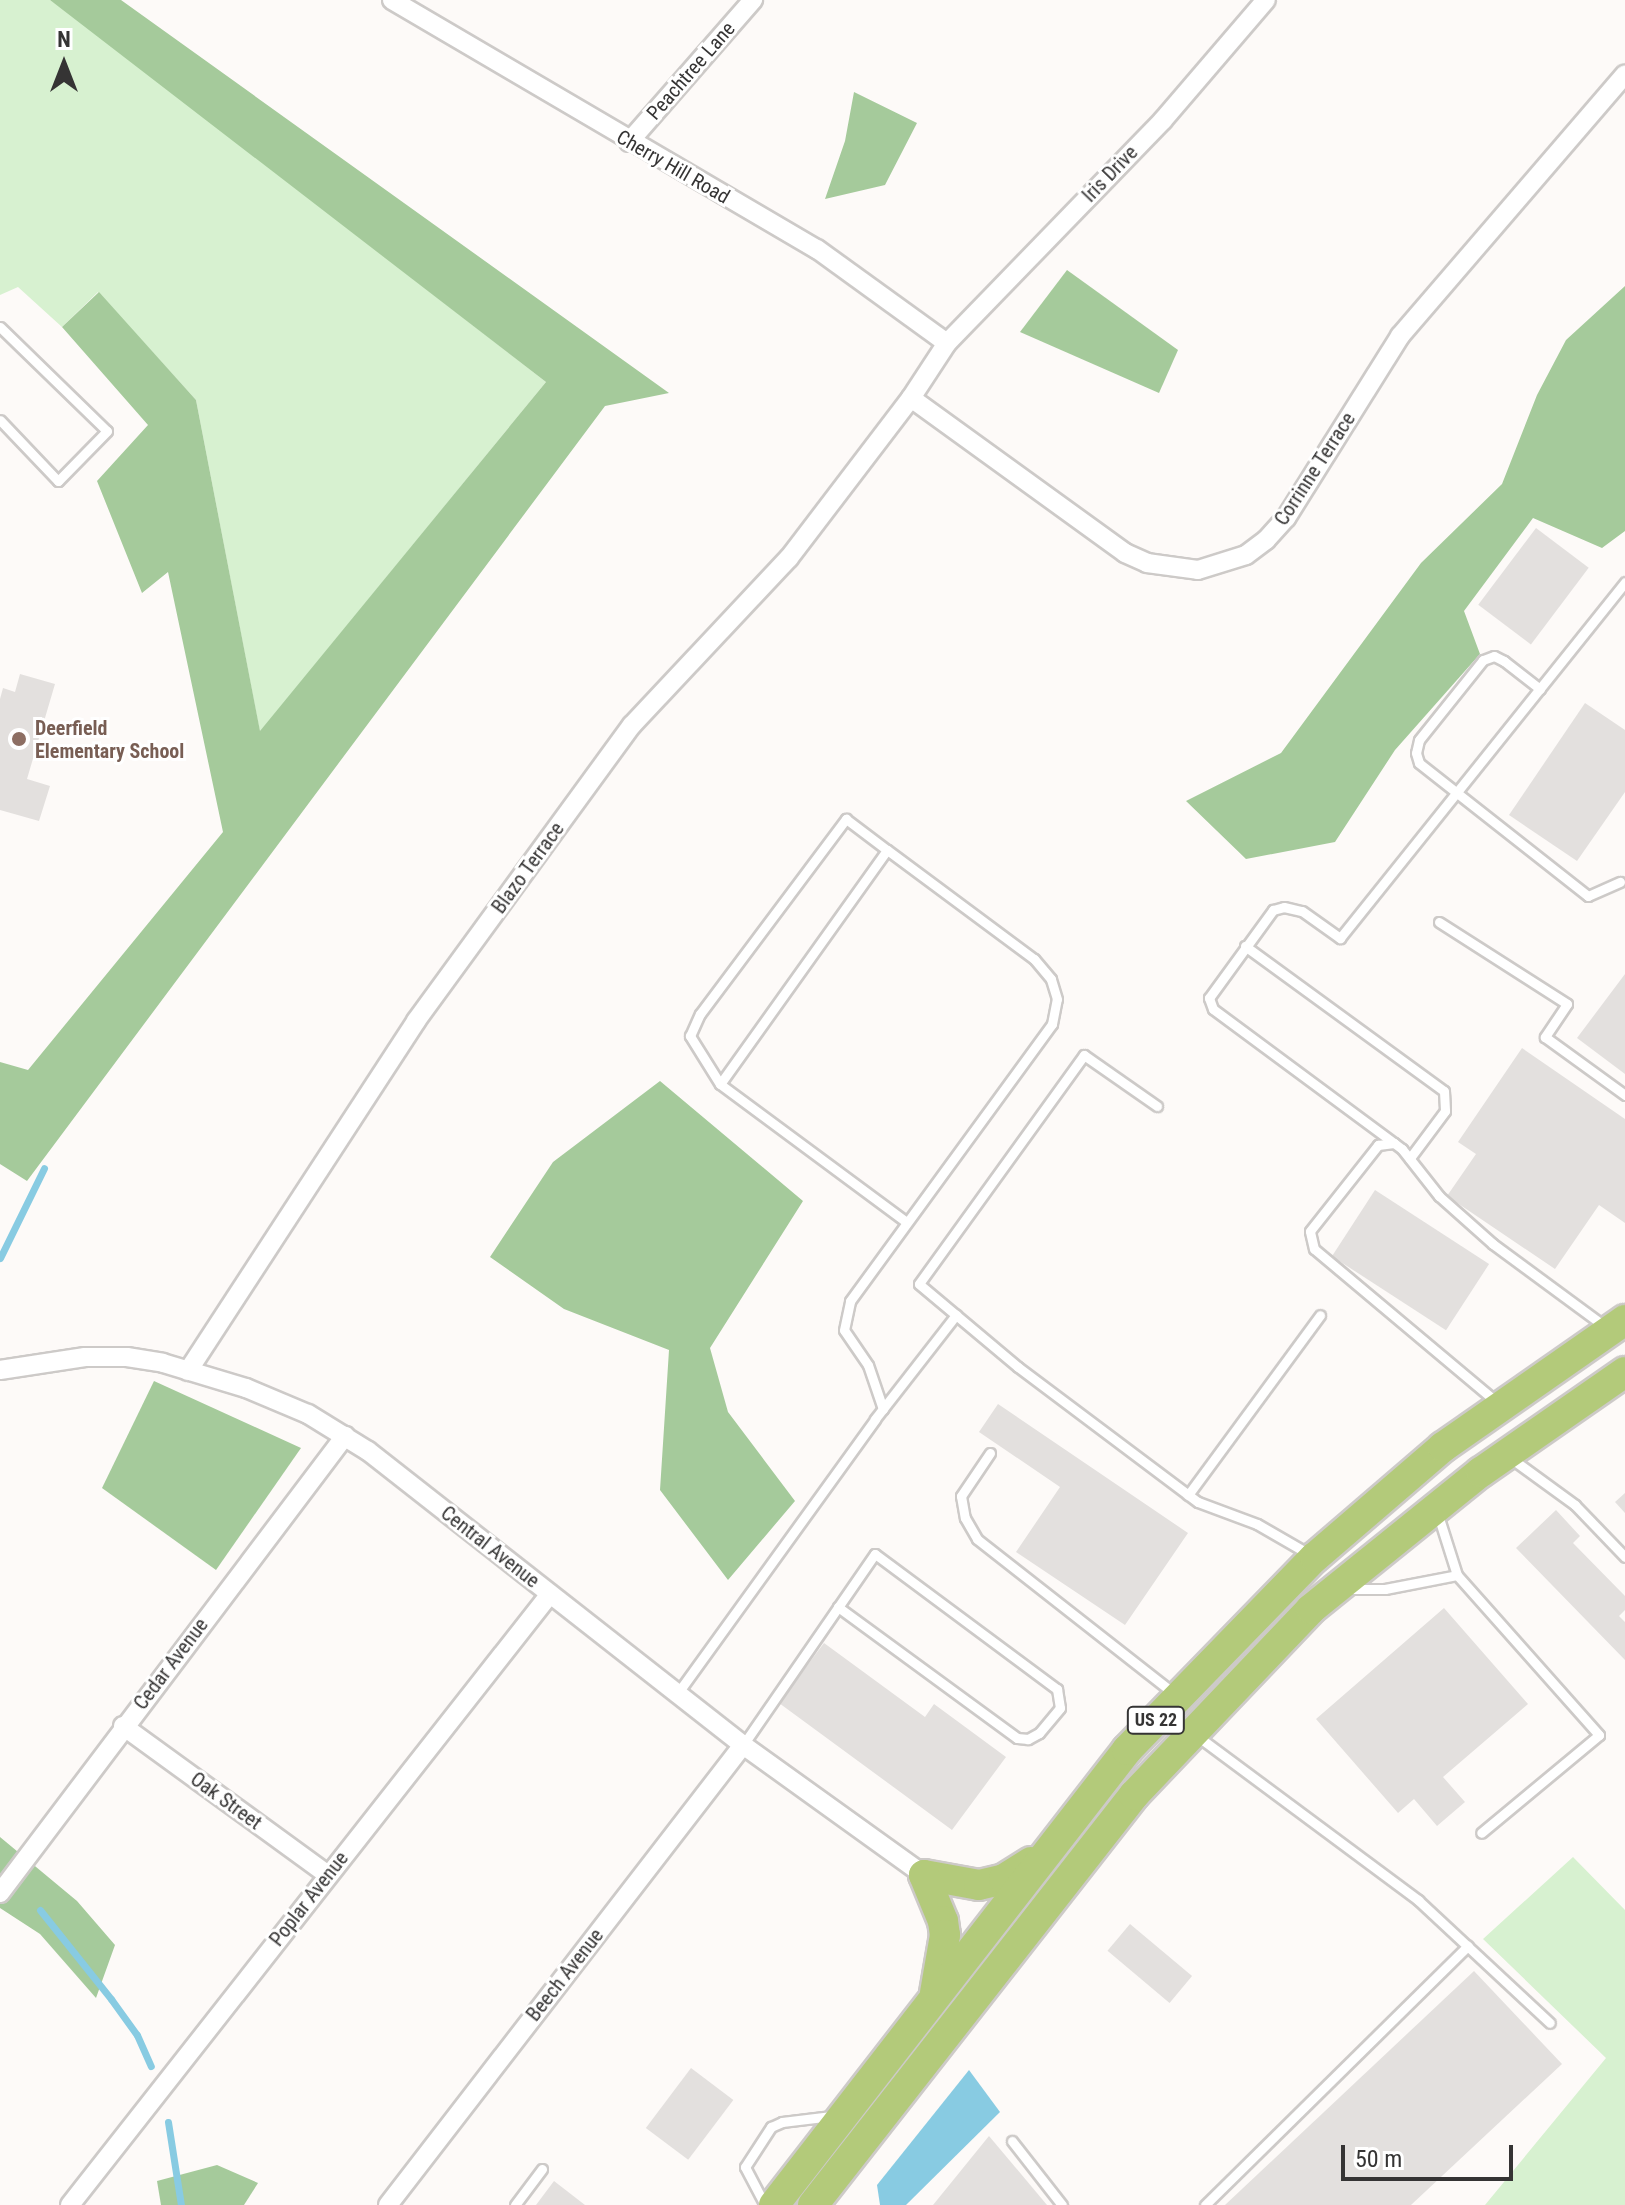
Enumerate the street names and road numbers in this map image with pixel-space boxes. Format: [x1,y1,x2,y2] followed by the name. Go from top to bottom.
[642,17,740,125] street label: Peachtree Lane
[612,125,734,209] street label: Cherry Hill Road
[1077,141,1143,207] street label: Iris Drive
[1269,408,1361,530] street label: Corrinne Terrace
[487,818,569,918] street label: Blazo Terrace
[436,1501,544,1593] street label: Central Avenue
[129,1613,213,1715] street label: Cedar Avenue
[1126,1706,1186,1734] road number: US 22
[186,1767,266,1835] street label: Oak Street
[265,1847,353,1951] street label: Poplar Avenue
[521,1924,609,2026] street label: Beech Avenue

